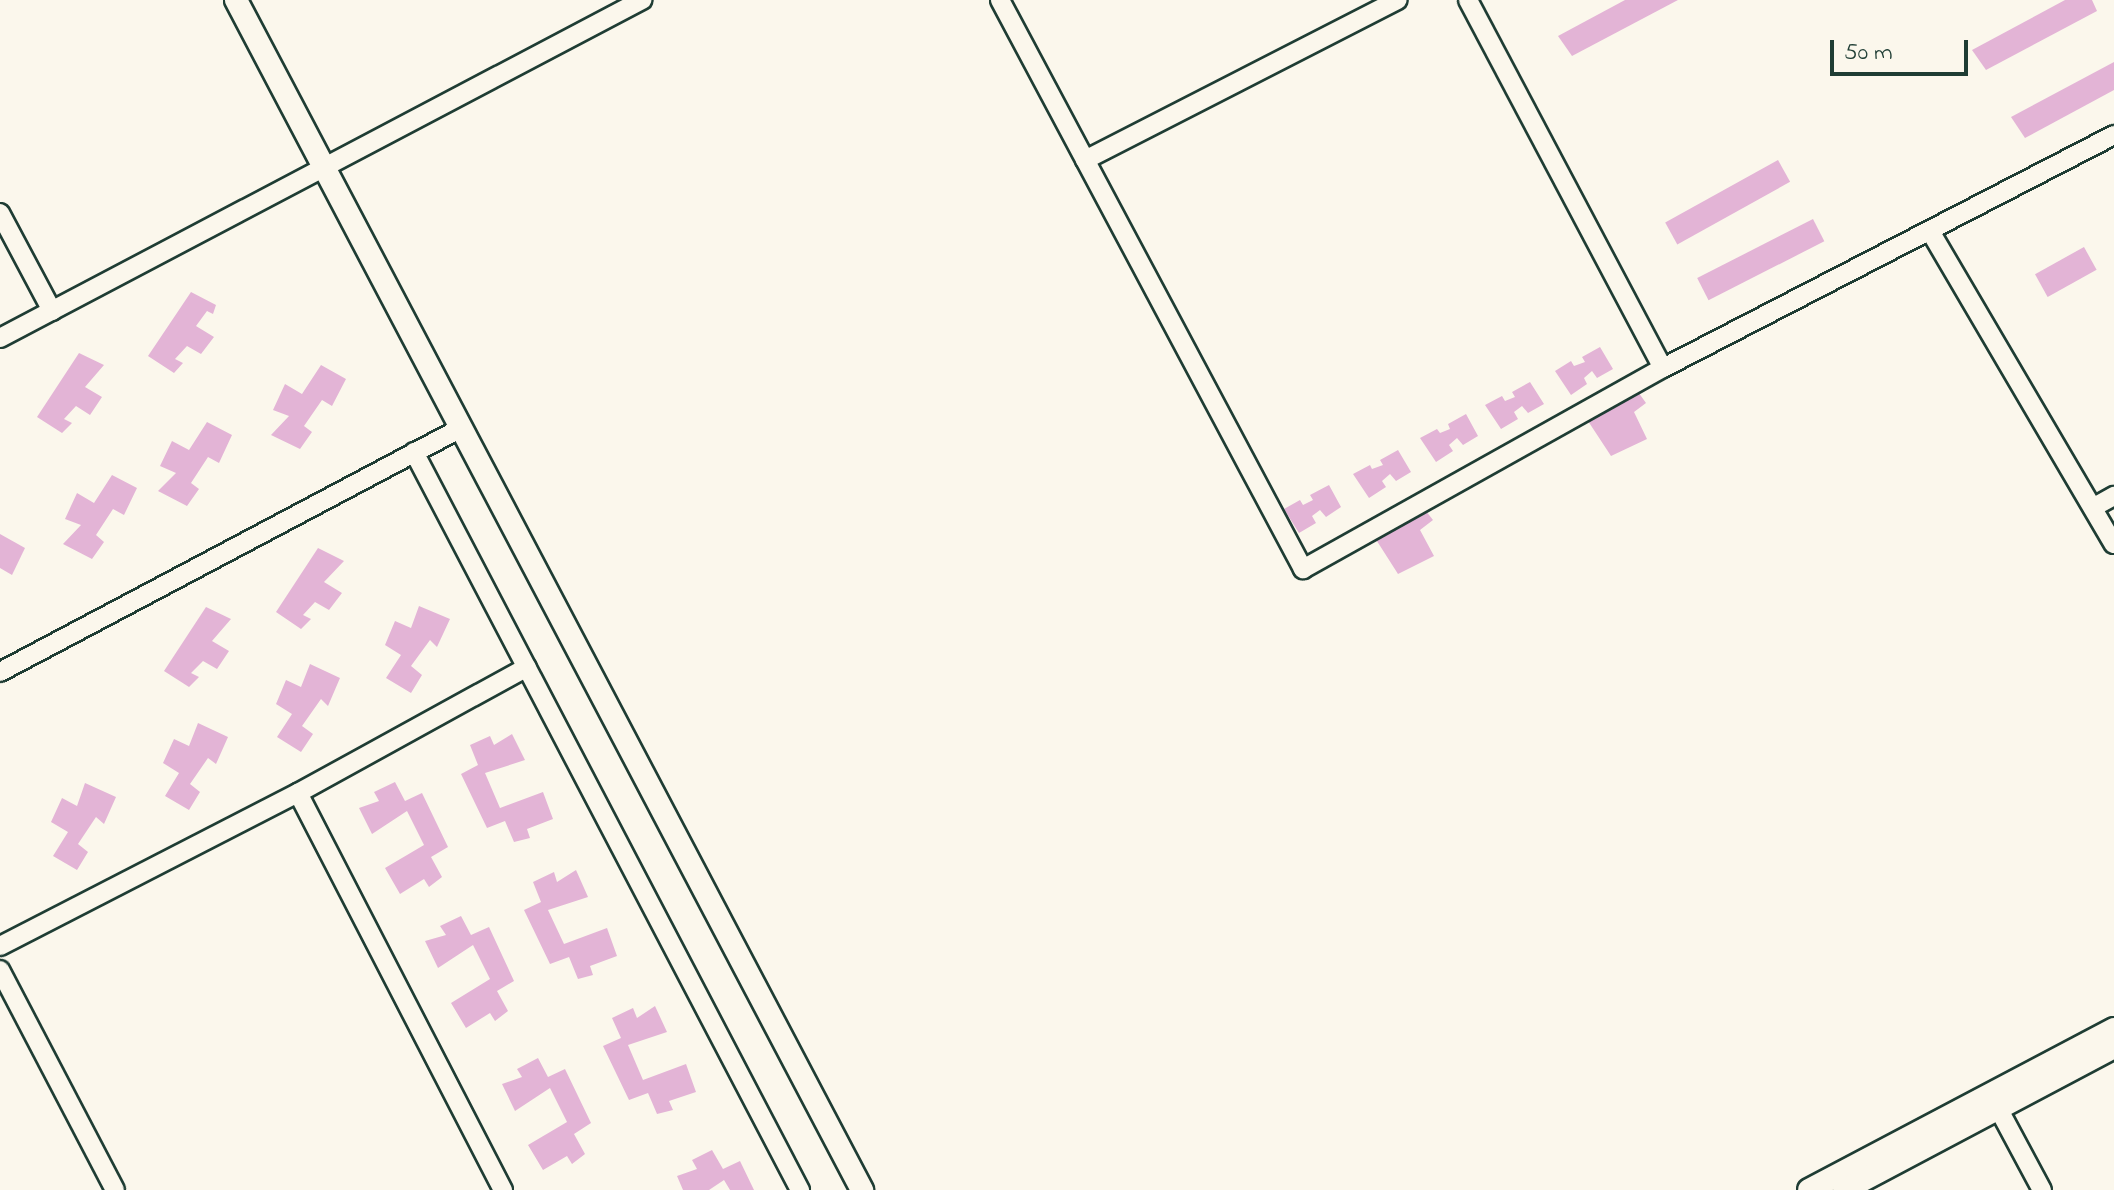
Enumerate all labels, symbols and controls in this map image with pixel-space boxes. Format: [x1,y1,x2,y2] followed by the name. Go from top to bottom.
[1834,24,1972,74] scale bar
[1844,36,1893,71] text: 50 m

